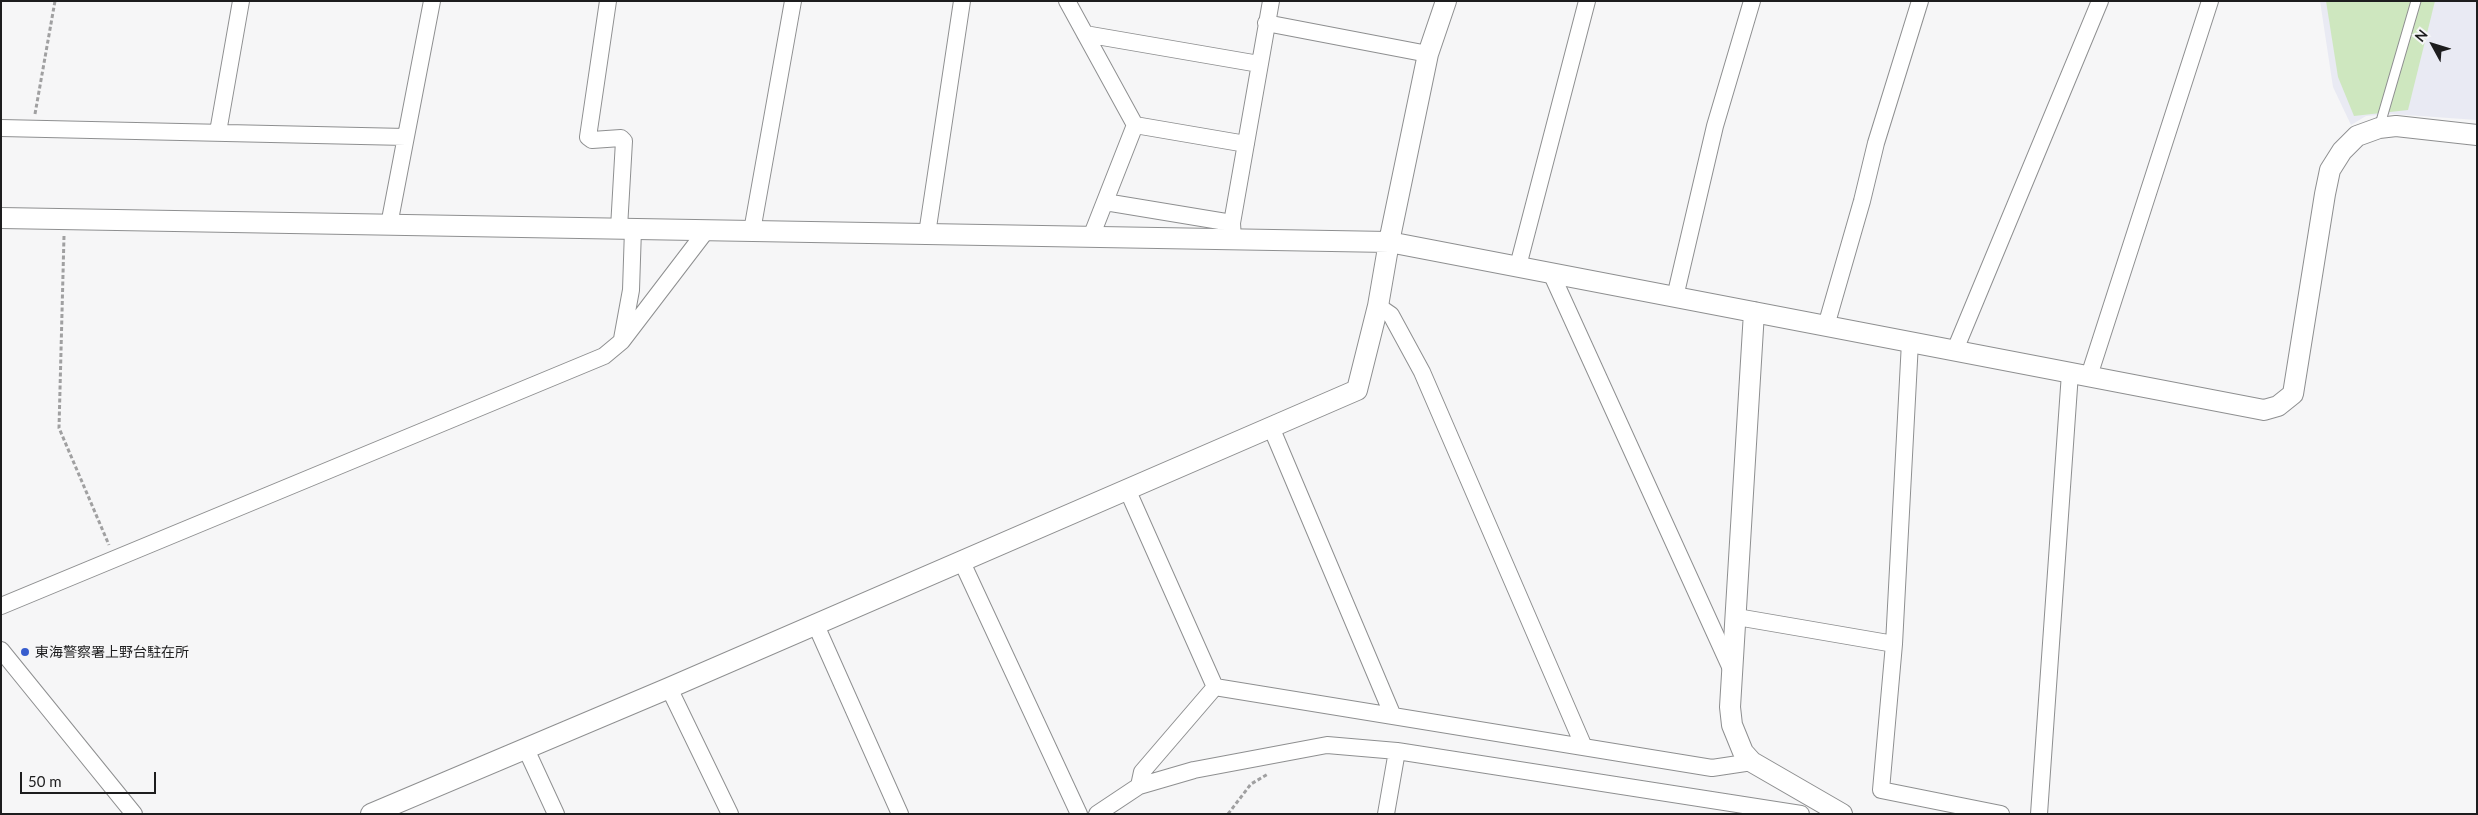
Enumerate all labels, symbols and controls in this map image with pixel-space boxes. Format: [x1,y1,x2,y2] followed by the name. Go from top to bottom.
[2408,20,2458,70] north arrow
[2411,26,2431,45] text: N
[35,644,189,660] place label: 東海警察署上野台駐在所
[19,646,31,658] marker: 東海警察署上野台駐在所
[22,762,159,794] scale bar
[28,772,62,790] text: 50 m

